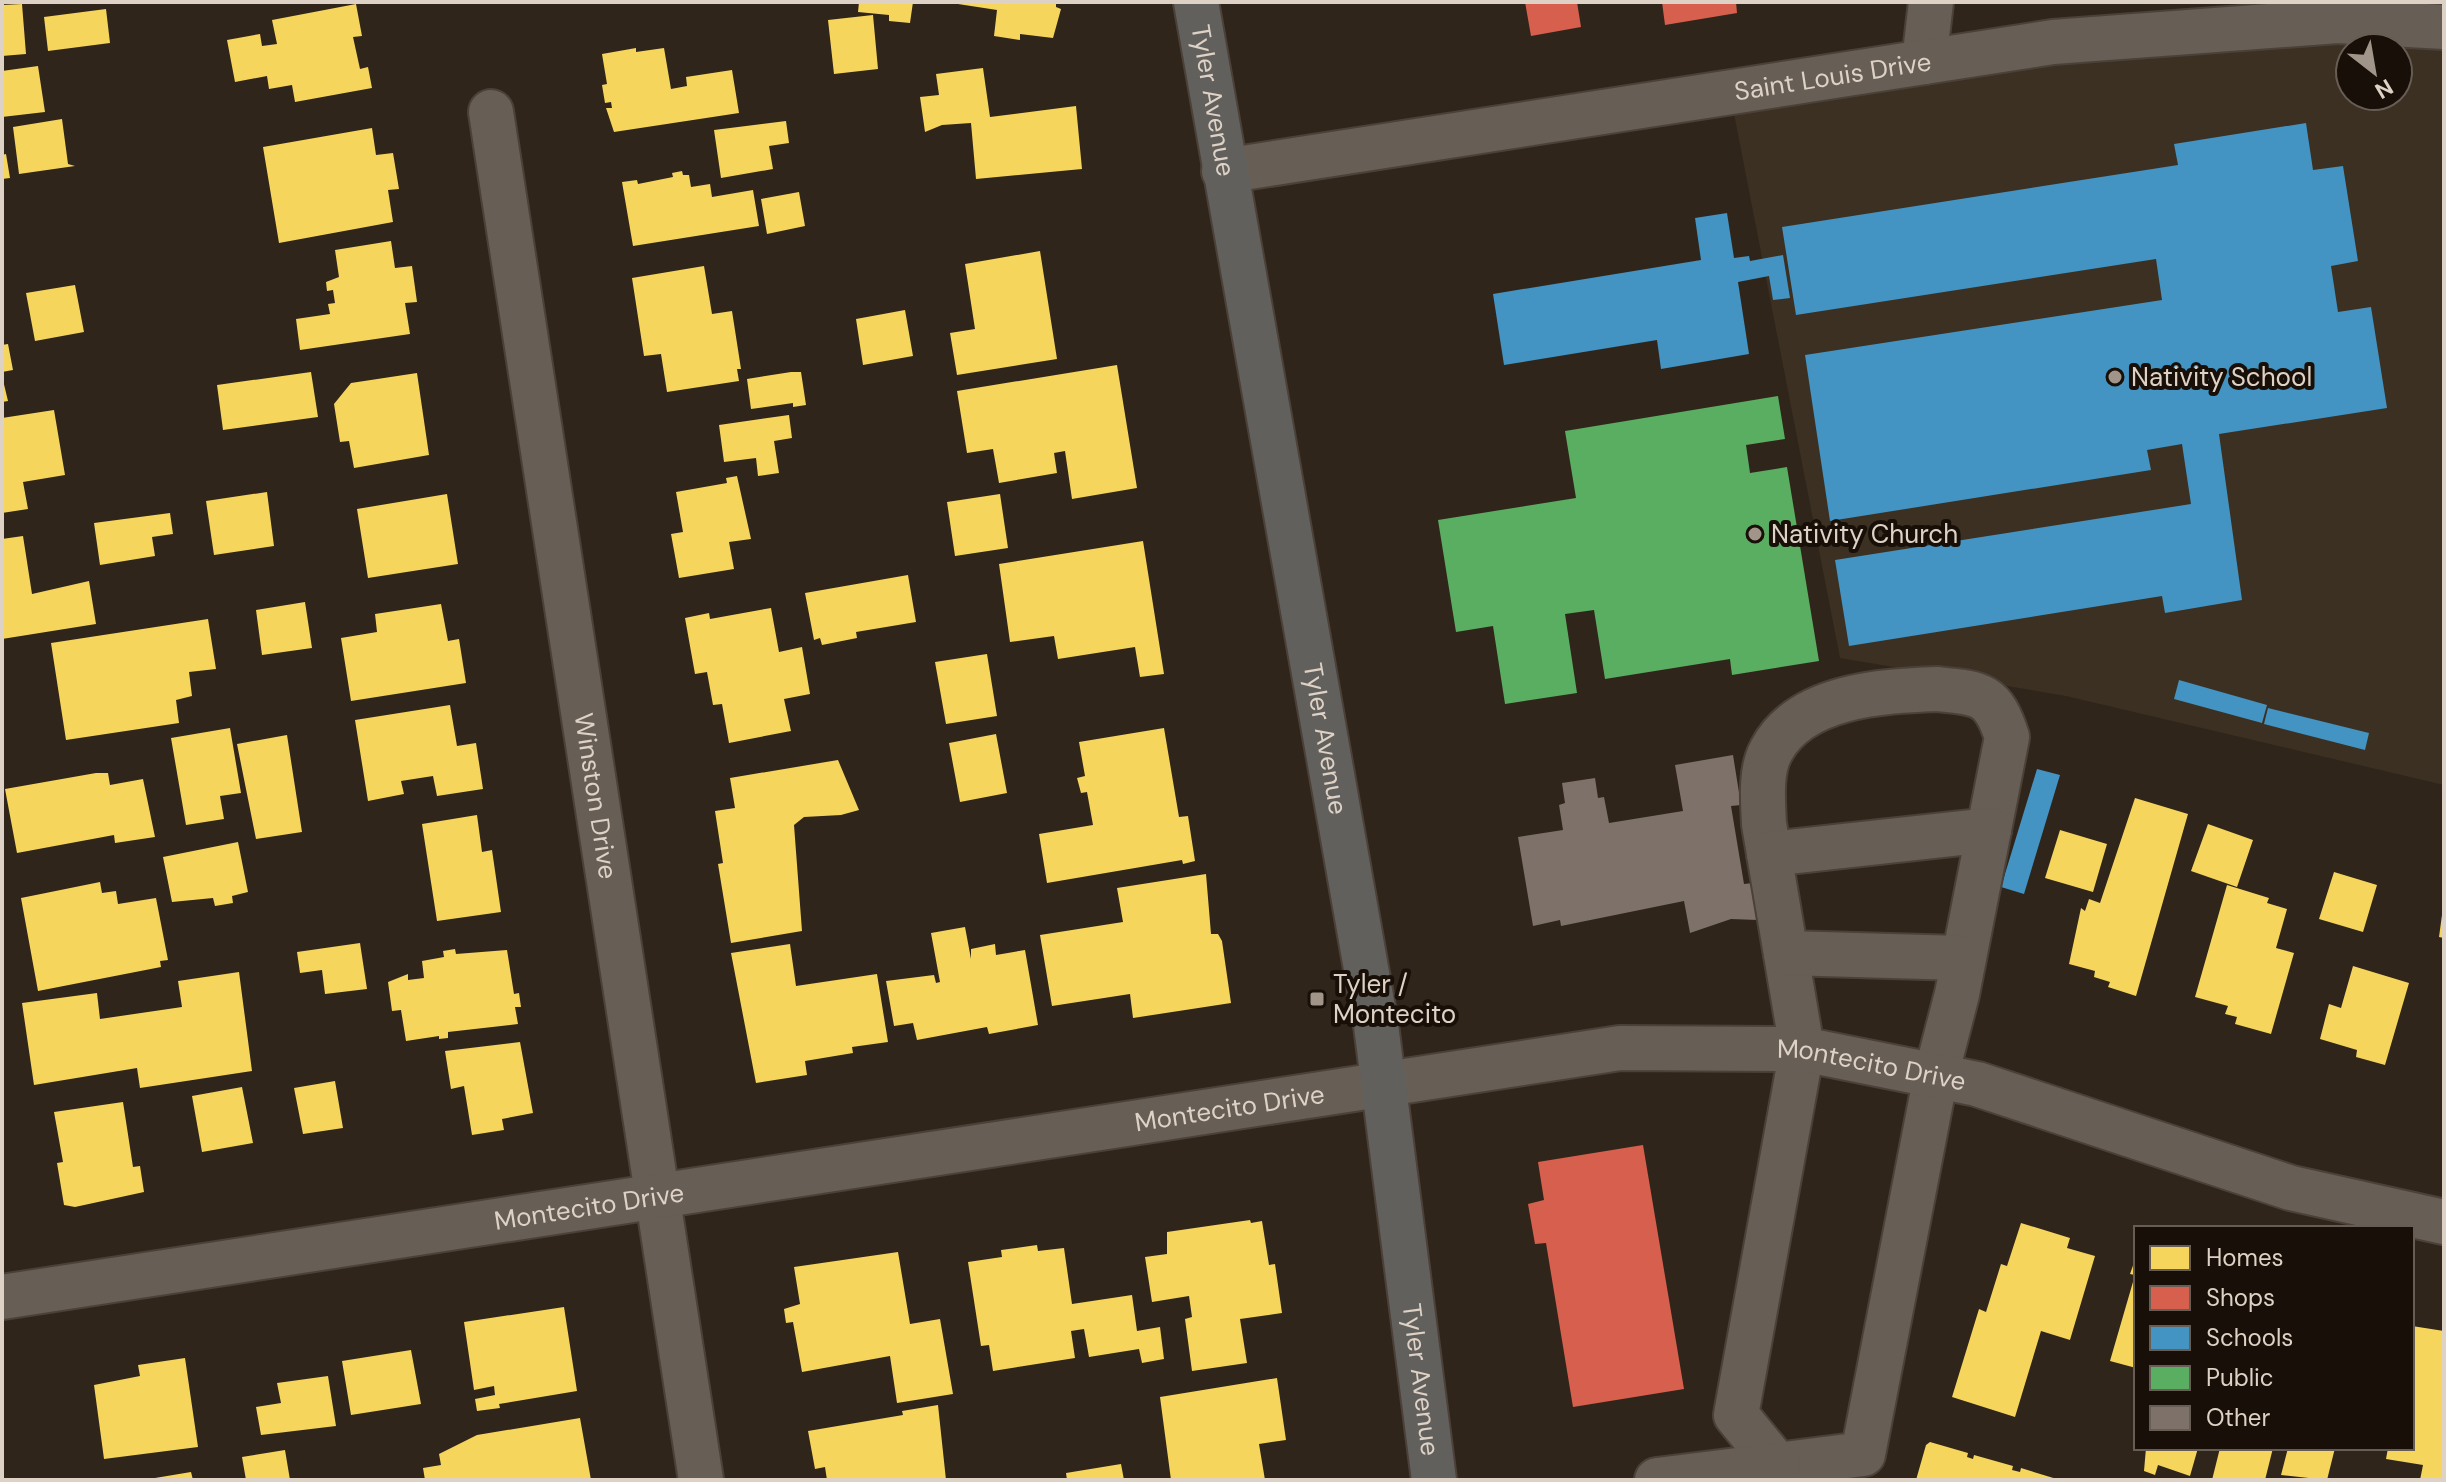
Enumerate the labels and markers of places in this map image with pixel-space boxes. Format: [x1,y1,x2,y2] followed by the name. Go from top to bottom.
[2131,360,2312,394] place label: Nativity School
[2106,368,2124,386] marker: Nativity School
[1771,517,1958,551] place label: Nativity Church
[1746,525,1764,543] marker: Nativity Church
[1333,967,1456,1031] place label: Tyler / Montecito
[1308,990,1326,1008] marker: Tyler / Montecito

